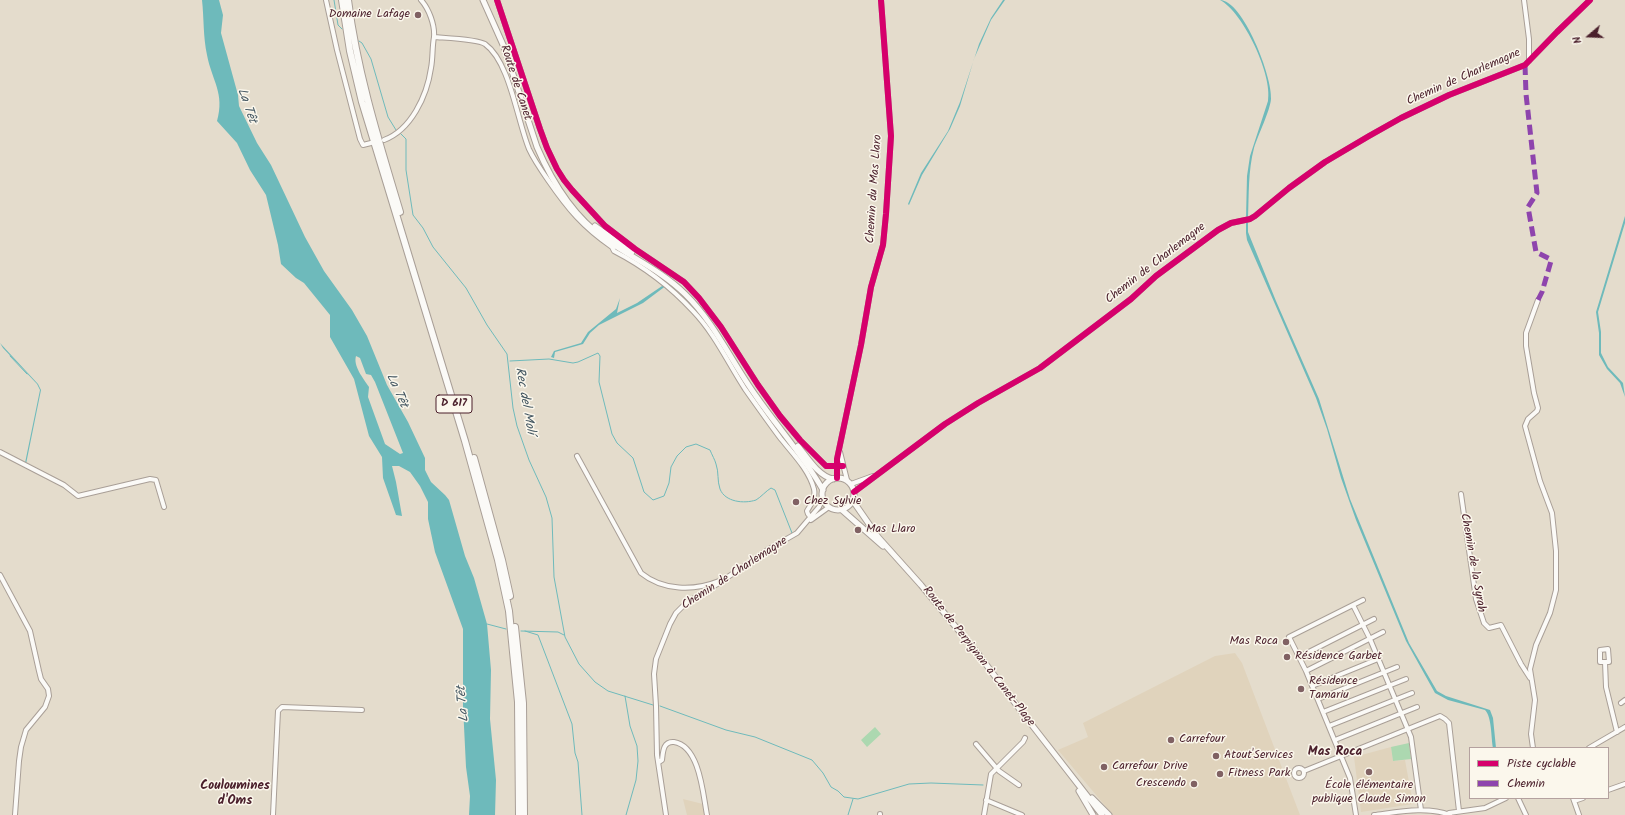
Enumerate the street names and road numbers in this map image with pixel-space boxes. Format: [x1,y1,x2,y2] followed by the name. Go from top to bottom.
[496,43,534,123] street label: Route de Canet
[1405,46,1523,110] street label: Chemin de Charlemagne
[864,134,886,244] street label: Chemin du Mas Llaro
[1103,220,1209,308] street label: Chemin de Charlemagne
[436,395,472,413] road number: D 617
[1456,512,1488,614] street label: Chemin de la Syrah
[679,534,791,614] street label: Chemin de Charlemagne
[919,584,1037,730] street label: Route de Perpignan à Canet-Plage

